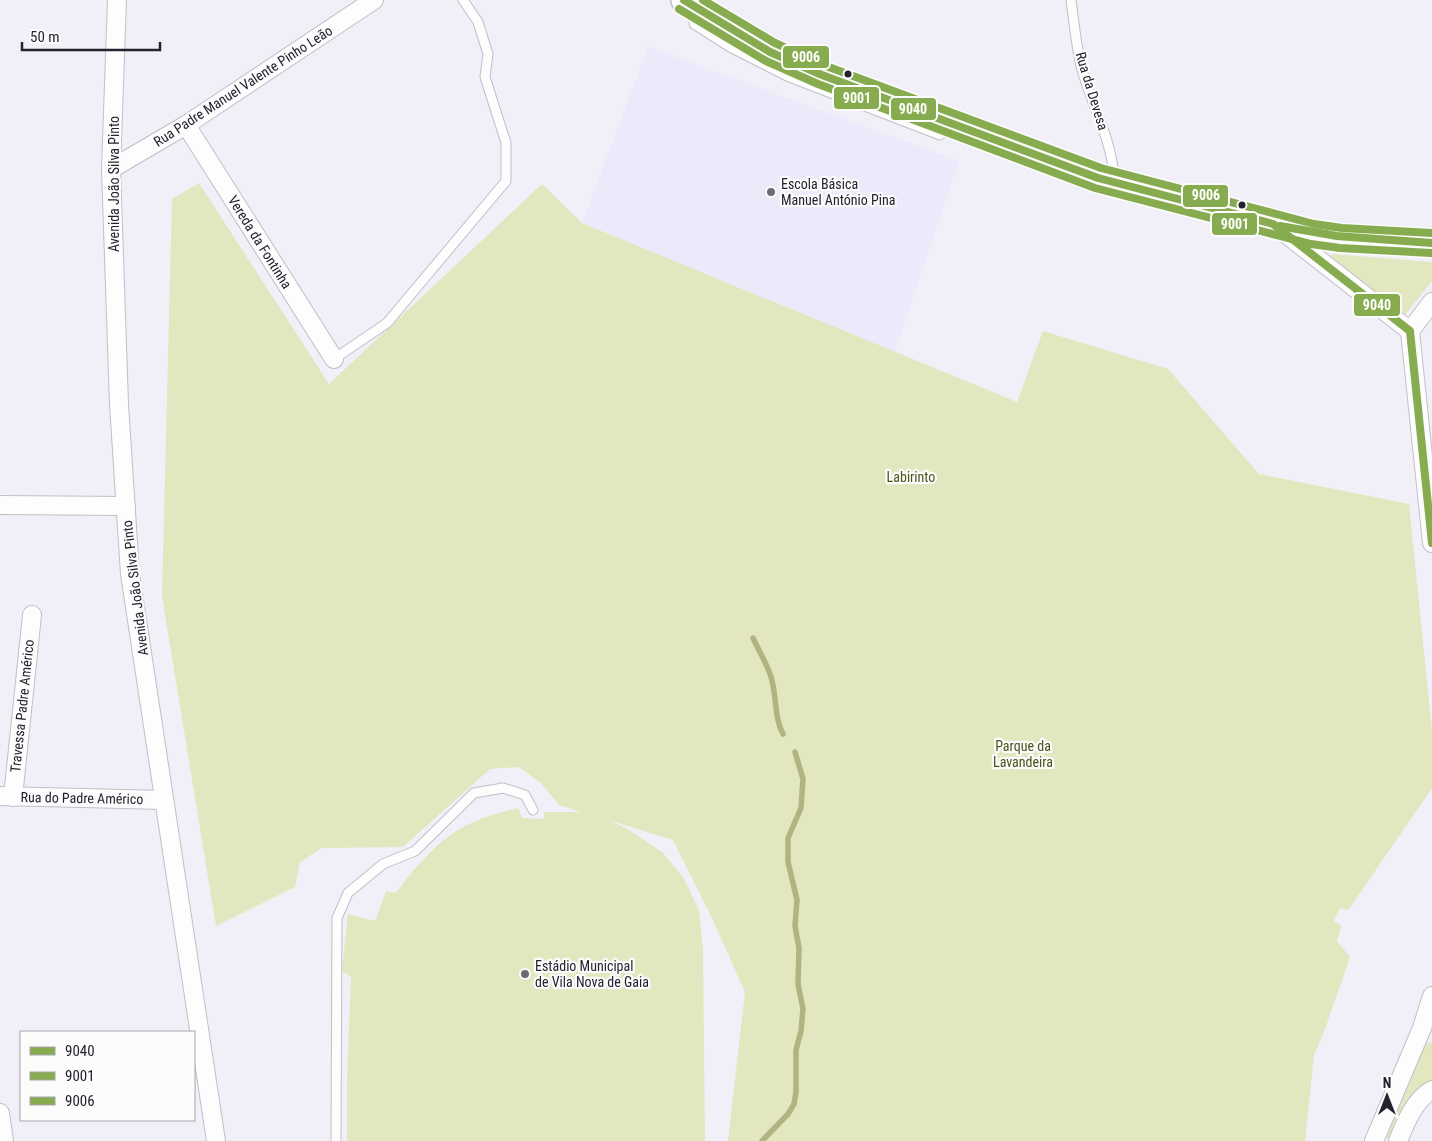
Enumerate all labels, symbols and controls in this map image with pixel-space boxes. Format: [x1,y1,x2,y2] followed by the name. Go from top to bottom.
[22,20,160,52] scale bar
[151,22,335,150] street label: Rua Padre Manuel Valente Pinho Leão
[30,28,60,46] text: 50 m
[782,45,830,69] line badge: 9006
[792,49,820,65] text: 9006
[1073,50,1111,132] street label: Rua da Devesa
[843,69,853,79] unlabelled marker
[833,86,880,110] line badge: 9001
[843,90,871,106] text: 9001
[890,97,937,121] line badge: 9040
[899,101,927,117] text: 9040
[106,116,122,252] street label: Avenida João Silva Pinto
[781,176,895,208] place label: Escola Básica Manuel António Pina
[1182,184,1229,208] line badge: 9006
[765,186,777,198] marker: Escola Básica Manuel António Pina
[1192,187,1220,203] text: 9006
[225,193,295,291] street label: Vereda da Fontinha
[1237,200,1247,210] unlabelled marker
[1211,212,1258,236] line badge: 9001
[1221,216,1249,232] text: 9001
[1353,293,1401,317] line badge: 9040
[1363,297,1391,313] text: 9040
[887,469,935,485] park label: Labirinto
[119,519,151,657] street label: Avenida João Silva Pinto
[7,639,37,773] street label: Travessa Padre Américo
[993,738,1053,770] park label: Parque da Lavandeira
[21,789,143,807] street label: Rua do Padre Américo
[535,958,649,990] place label: Estádio Municipal de Vila Nova de Gaia
[519,968,531,980] marker: Estádio Municipal de Vila Nova de Gaia
[20,1031,195,1121] legend
[65,1042,95,1060] text: 9040
[65,1067,95,1085] text: 9001
[1362,1071,1412,1121] north arrow
[1383,1075,1391,1091] text: N
[65,1092,95,1110] text: 9006

